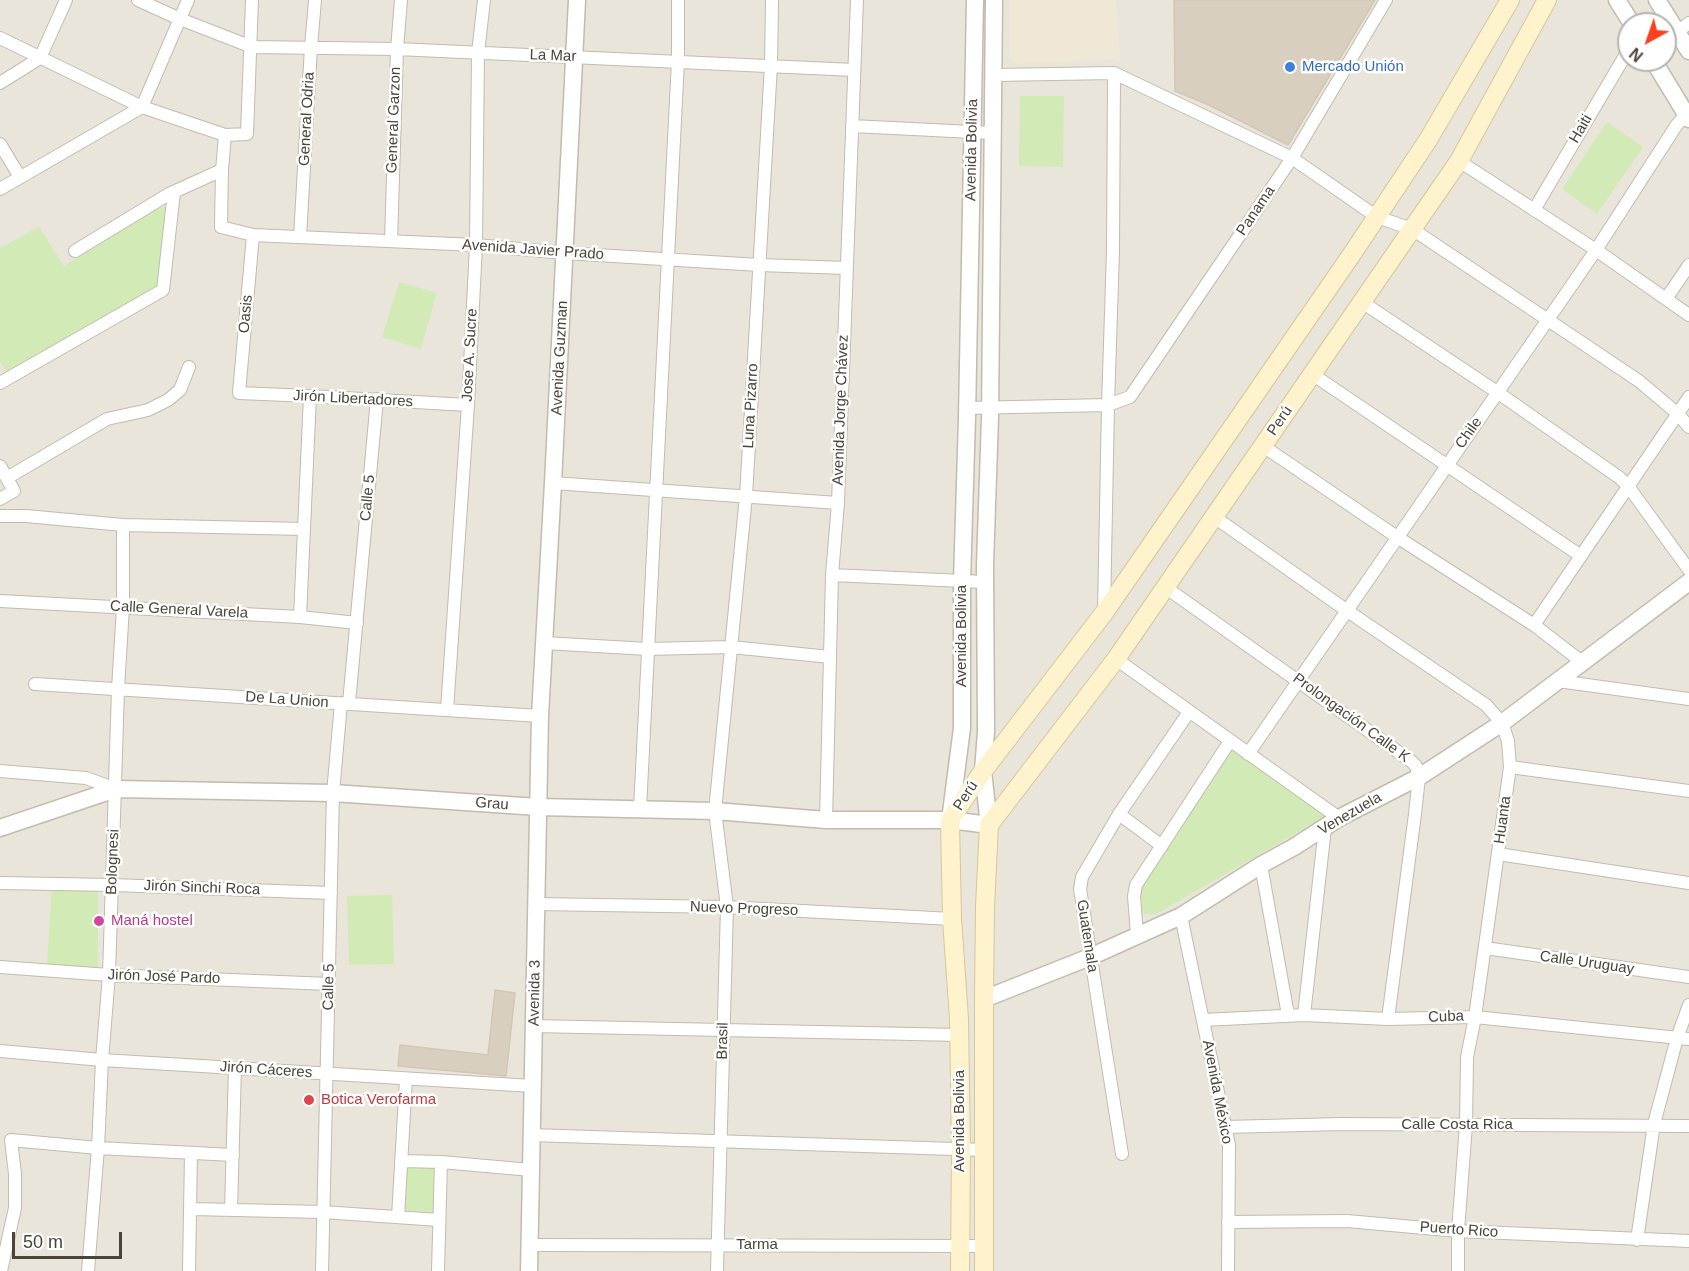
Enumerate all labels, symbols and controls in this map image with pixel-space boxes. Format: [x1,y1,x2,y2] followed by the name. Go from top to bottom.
[1617,12,1677,72] north arrow
[1627,44,1646,65] text: N
[529,46,577,66] street label: La Mar
[1302,58,1404,76] place label: Mercado Unión
[1283,60,1297,74] marker: Mercado Unión
[383,66,405,174] street label: General Garzon
[296,71,318,167] street label: General Odria
[962,99,982,201] street label: Avenida Bolivia
[1566,112,1596,146] street label: Haiti
[1233,183,1279,239] street label: Panama
[461,236,605,264] street label: Avenida Javier Prado
[235,294,257,334] street label: Oasis
[548,300,572,416] street label: Avenida Guzman
[459,308,481,402] street label: Jose A. Sucre
[829,334,853,486] street label: Avenida Jorge Chávez
[740,363,762,449] street label: Luna Pizarro
[293,387,413,411] street label: Jirón Libertadores
[1264,403,1296,439] street label: Perú
[1452,414,1486,452] street label: Chile
[357,474,379,522] street label: Calle 5
[953,585,971,687] street label: Avenida Bolivia
[110,597,248,623] street label: Calle General Varela
[1289,670,1413,766] street label: Prolongación Calle K
[245,688,329,712] street label: De La Union
[950,778,982,814] street label: Perú
[1315,789,1385,839] street label: Venezuela
[475,794,509,814] street label: Grau
[1491,795,1515,845] street label: Huanta
[103,829,123,895] street label: Bolognesi
[143,877,261,899] street label: Jirón Sinchi Roca
[690,898,798,920] street label: Nuevo Progreso
[1072,898,1102,974] street label: Guatemala
[111,912,193,930] place label: Maná hostel
[92,914,106,928] marker: Maná hostel
[1539,947,1635,979] street label: Calle Uruguay
[525,960,545,1026] street label: Avenida 3
[320,964,338,1010] street label: Calle 5
[107,966,221,988] street label: Jirón José Pardo
[1428,1007,1464,1027] street label: Cuba
[714,1022,732,1060] street label: Brasil
[1198,1038,1236,1146] street label: Avenida México
[219,1058,313,1082] street label: Jirón Cáceres
[951,1070,969,1172] street label: Avenida Bolivia
[321,1091,436,1109] place label: Botica Verofarma
[302,1093,316,1107] marker: Botica Verofarma
[1401,1116,1513,1134] street label: Calle Costa Rica
[1419,1218,1499,1242] street label: Puerto Rico
[15,1220,124,1258] scale bar
[23,1232,63,1252] text: 50 m
[736,1236,778,1254] street label: Tarma

